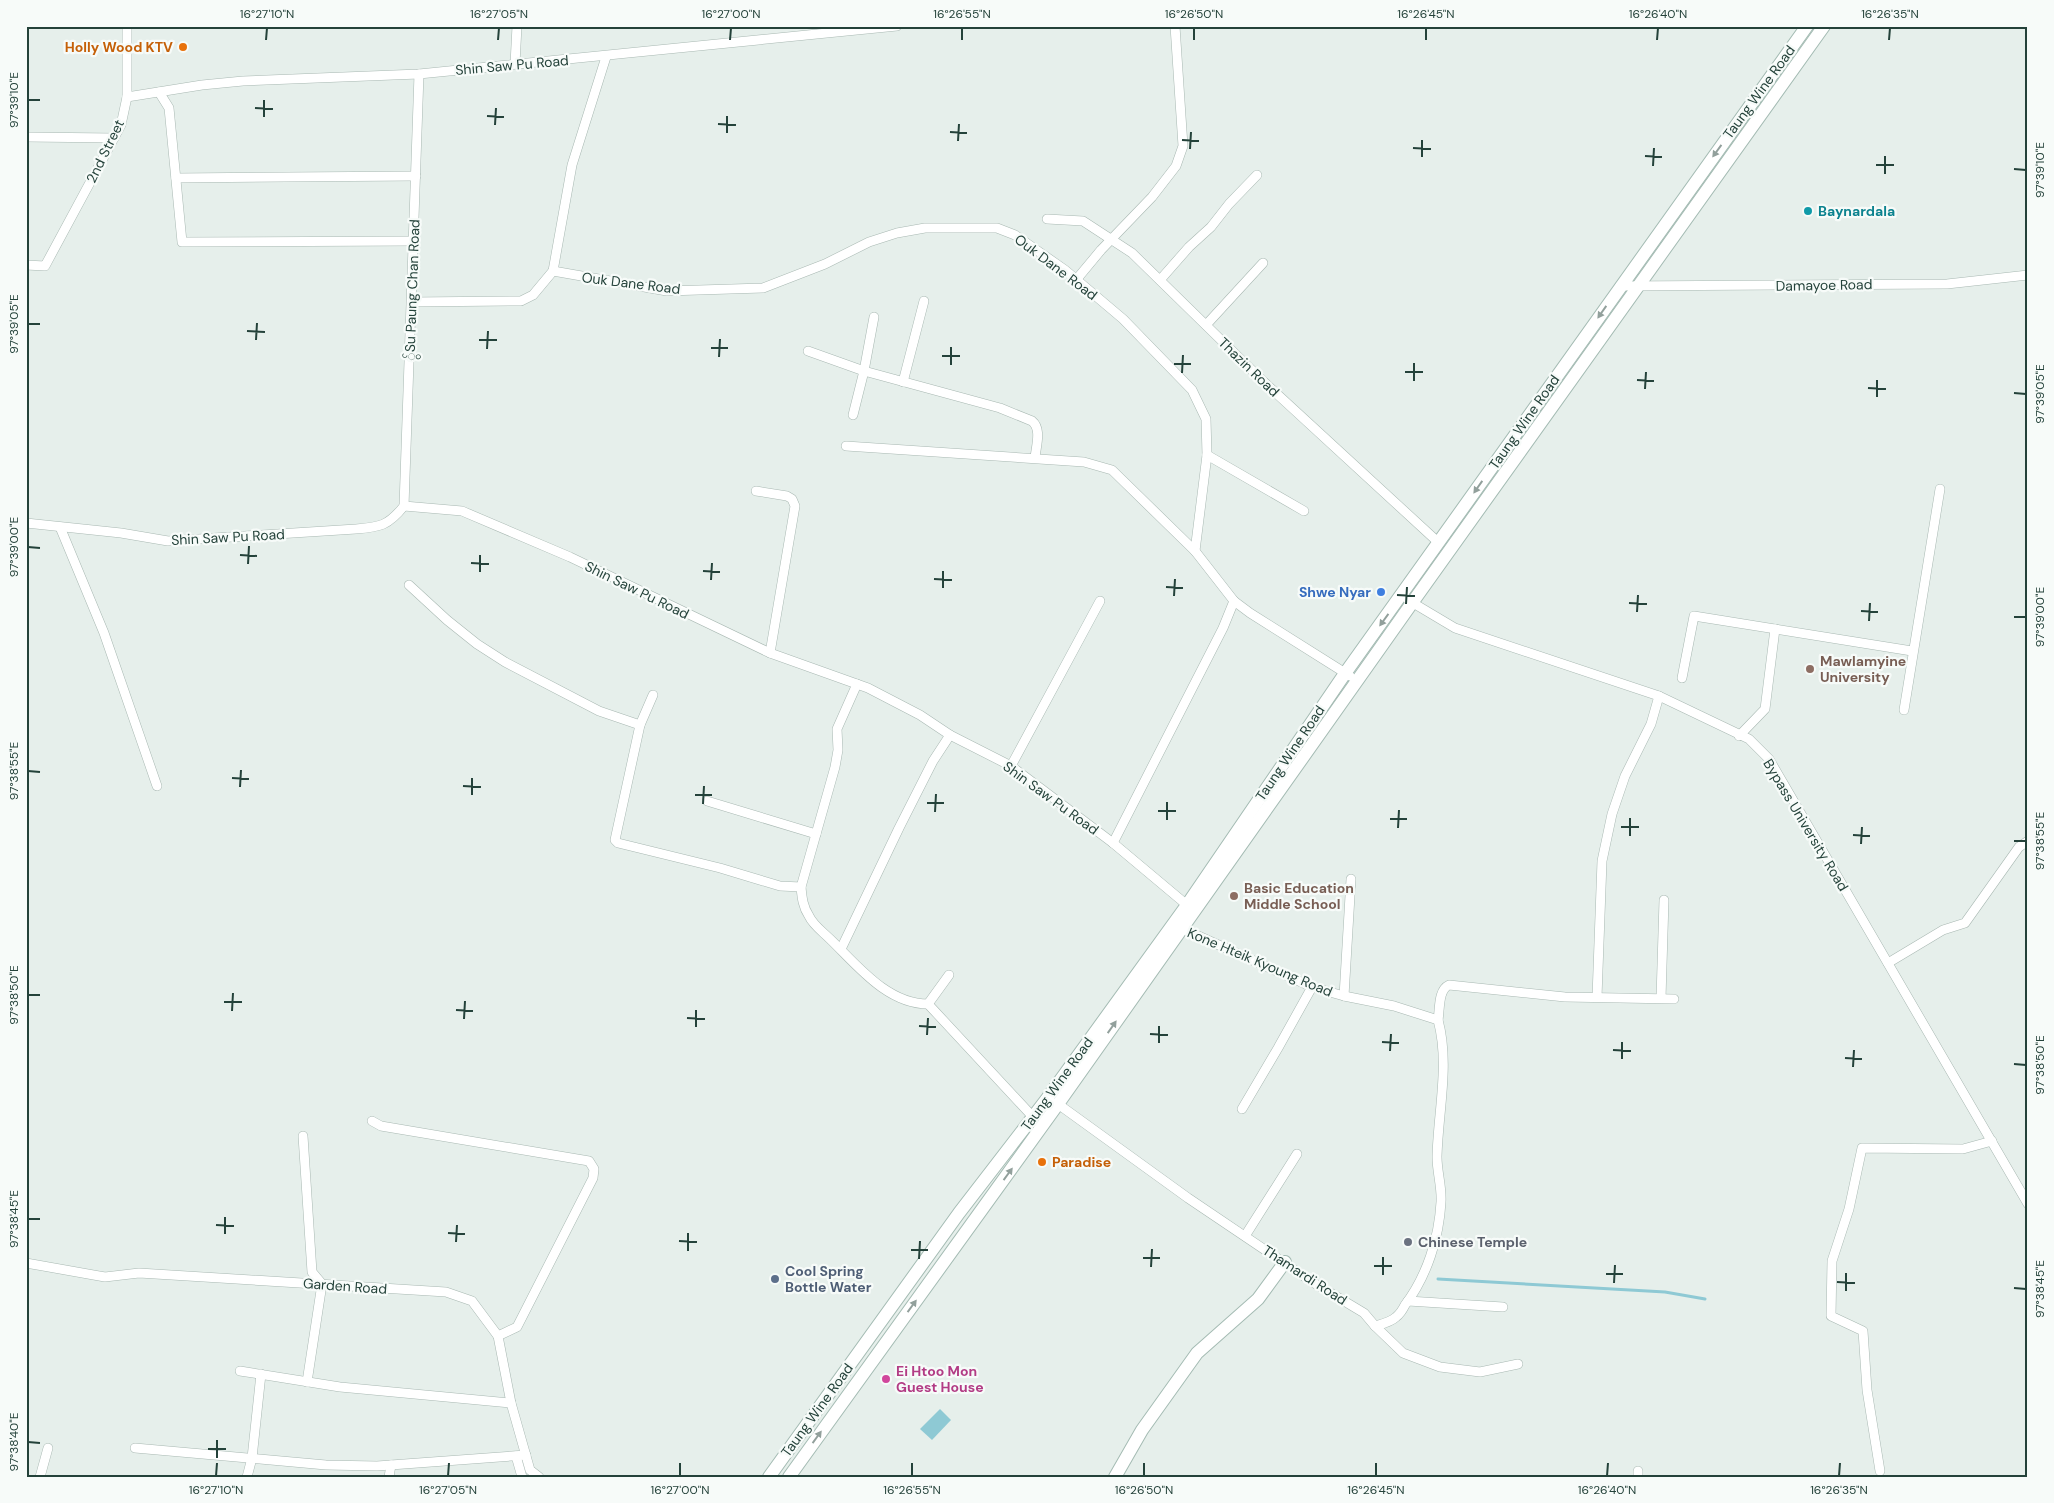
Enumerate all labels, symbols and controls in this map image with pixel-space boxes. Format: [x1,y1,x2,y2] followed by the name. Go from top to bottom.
[240,6,294,22] text: 16°27'10"N
[470,6,528,22] text: 16°27'05"N
[702,6,760,22] text: 16°27'00"N
[933,6,991,22] text: 16°26'55"N
[1165,6,1223,22] text: 16°26'50"N
[1397,6,1455,22] text: 16°26'45"N
[1629,6,1687,22] text: 16°26'40"N
[1861,6,1919,22] text: 16°26'35"N
[65,38,173,56] place label: Holly Wood KTV
[177,41,189,53] marker: Holly Wood KTV
[1719,42,1799,142] street label: Taung Wine Road
[455,51,569,79] street label: Shin Saw Pu Road
[6,72,22,128] text: 97°39'10"E
[82,116,128,186] street label: 2nd Street
[2032,142,2048,198] text: 97°39'10"E
[1712,144,1722,158] one-way arrow
[1818,202,1895,220] place label: Baynardala
[1802,205,1814,217] marker: Baynardala
[401,219,426,361] street label: ်ွSu Paung Chan Road
[1011,230,1101,304] street label: Ouk Dane Road
[581,268,681,298] street label: Ouk Dane Road
[1775,275,1873,295] street label: Damayoe Road
[6,294,22,354] text: 97°39'05"E
[1597,305,1607,319] one-way arrow
[1215,334,1283,400] street label: Thazin Road
[2032,364,2048,424] text: 97°39'05"E
[1485,371,1563,473] street label: Taung Wine Road
[1473,481,1483,494] one-way arrow
[6,516,22,577] text: 97°39'00"E
[171,525,285,549] street label: Shin Saw Pu Road
[582,557,692,623] street label: Shin Saw Pu Road
[1299,583,1371,601] place label: Shwe Nyar
[1375,586,1387,598] marker: Shwe Nyar
[2032,586,2048,647] text: 97°39'00"E
[1379,613,1389,627] one-way arrow
[1820,652,1906,686] place label: Mawlamyine University
[1804,663,1816,675] marker: Mawlamyine University
[1251,702,1329,804] street label: Taung Wine Road
[6,742,22,800] text: 97°38'55"E
[1759,756,1853,894] street label: Bypass University Road
[1000,757,1102,839] street label: Shin Saw Pu Road
[2032,812,2048,870] text: 97°38'55"E
[1244,879,1354,913] place label: Basic Education Middle School
[1228,890,1240,902] marker: Basic Education Middle School
[1185,923,1335,1001] street label: Kone Hteik Kyoung Road
[6,965,22,1025] text: 97°38'50"E
[1107,1021,1117,1034] one-way arrow
[1017,1034,1097,1134] street label: Taung Wine Road
[2032,1035,2048,1095] text: 97°38'50"E
[1052,1153,1111,1171] place label: Paradise
[1036,1156,1048,1168] marker: Paradise
[1003,1167,1013,1181] one-way arrow
[6,1190,22,1248] text: 97°38'45"E
[1418,1233,1527,1251] place label: Chinese Temple
[1402,1236,1414,1248] marker: Chinese Temple
[1259,1241,1351,1309] street label: Thamardi Road
[2032,1260,2048,1318] text: 97°38'45"E
[785,1262,872,1296] place label: Cool Spring Bottle Water
[769,1273,781,1285] marker: Cool Spring Bottle Water
[302,1274,388,1298] street label: Garden Road
[907,1300,918,1313] one-way arrow
[777,1360,857,1460] street label: Taung Wine Road
[896,1362,984,1396] place label: Ei Htoo Mon Guest House
[880,1373,892,1385] marker: Ei Htoo Mon Guest House
[6,1412,22,1472] text: 97°38'40"E
[812,1430,822,1444] one-way arrow
[189,1482,243,1498] text: 16°27'10"N
[419,1482,477,1498] text: 16°27'05"N
[651,1482,709,1498] text: 16°27'00"N
[883,1482,941,1498] text: 16°26'55"N
[1115,1482,1173,1498] text: 16°26'50"N
[1347,1482,1405,1498] text: 16°26'45"N
[1578,1482,1636,1498] text: 16°26'40"N
[1810,1482,1868,1498] text: 16°26'35"N

